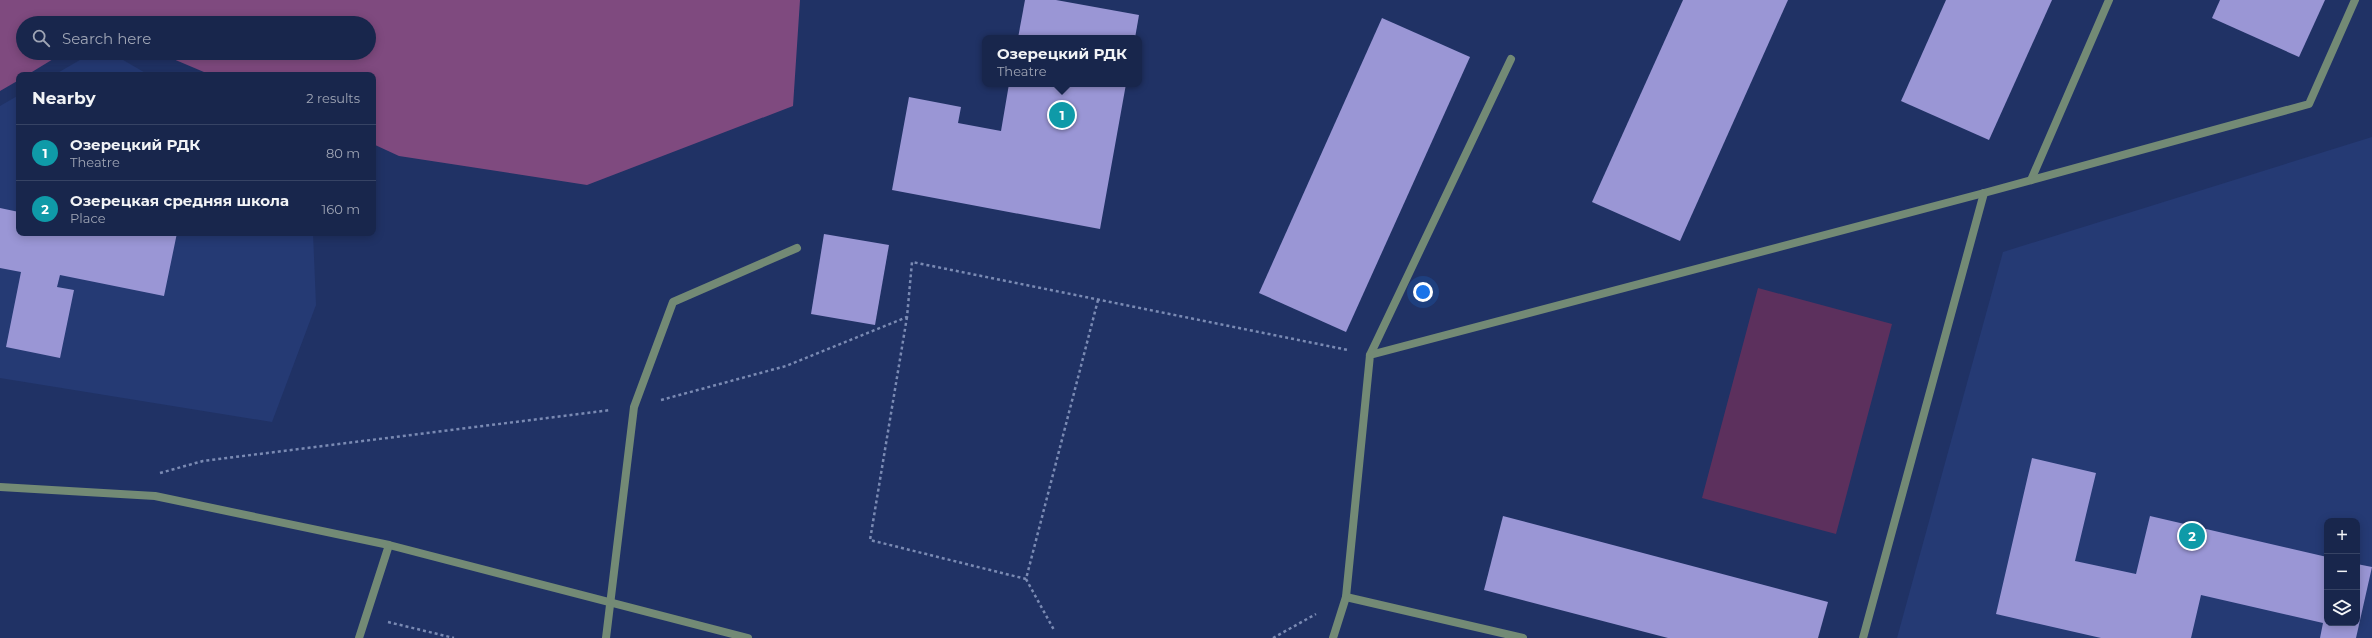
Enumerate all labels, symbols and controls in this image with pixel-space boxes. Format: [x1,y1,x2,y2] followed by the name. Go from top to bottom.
[16,16,376,60] search box
[30,27,52,49] icon: search
[62,29,151,48] text: Search here
[982,35,1142,87] popup
[997,44,1127,63] text: Озерецкий РДК
[997,63,1047,79] text: Theatre
[32,88,96,108] text: Nearby
[306,90,360,106] text: 2 results
[1049,100,1075,130] pin: 1
[70,135,200,154] text: Озерецкий РДК
[42,145,48,161] text: 1
[326,145,360,161] text: 80 m
[70,154,120,170] text: Theatre
[70,191,289,210] text: Озерецкая средняя школа
[41,201,49,217] text: 2
[322,201,360,217] text: 160 m
[70,210,106,226] text: Place
[1413,282,1433,302] your location
[2324,518,2360,626] map controls
[2324,518,2360,554] button: +
[2179,521,2205,551] pin: 2
[2324,554,2360,590] button: −
[2324,590,2360,626] button: layers

